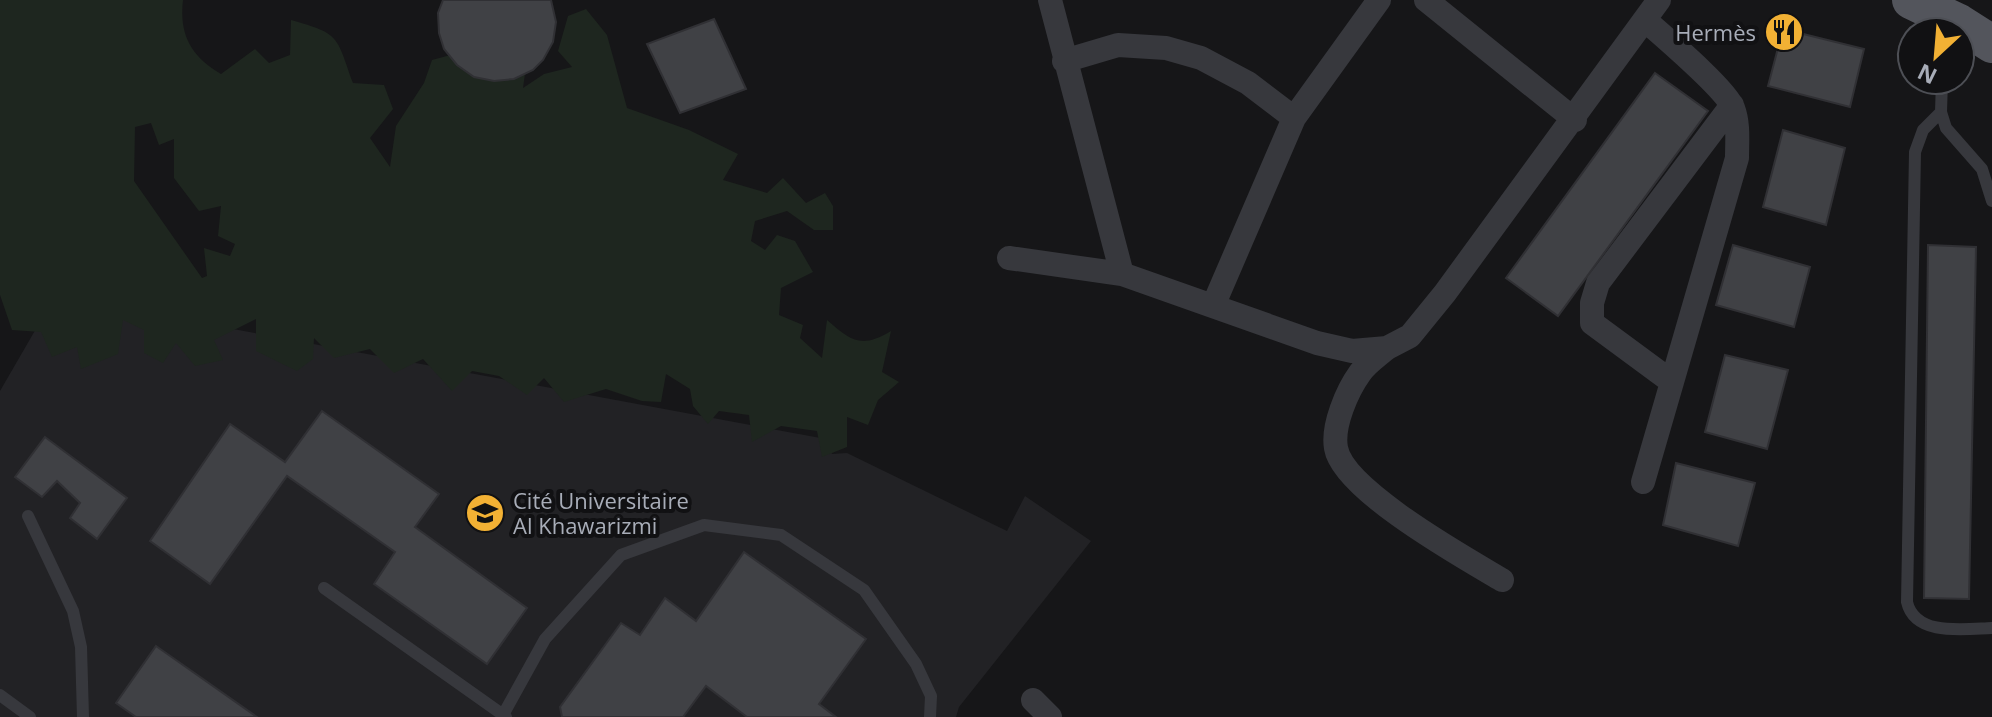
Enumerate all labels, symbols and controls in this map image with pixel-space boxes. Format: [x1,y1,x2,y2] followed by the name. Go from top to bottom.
[1763,11,1805,53] restaurant icon: Hermès
[1896,16,1976,96] north arrow
[1675,17,1756,47] place label: Hermès
[1912,57,1941,92] text: N
[513,485,689,540] place label: Cité Universitaire Al Khawarizmi
[464,492,506,534] school or university icon: Cité Universitaire Al Khawarizmi

